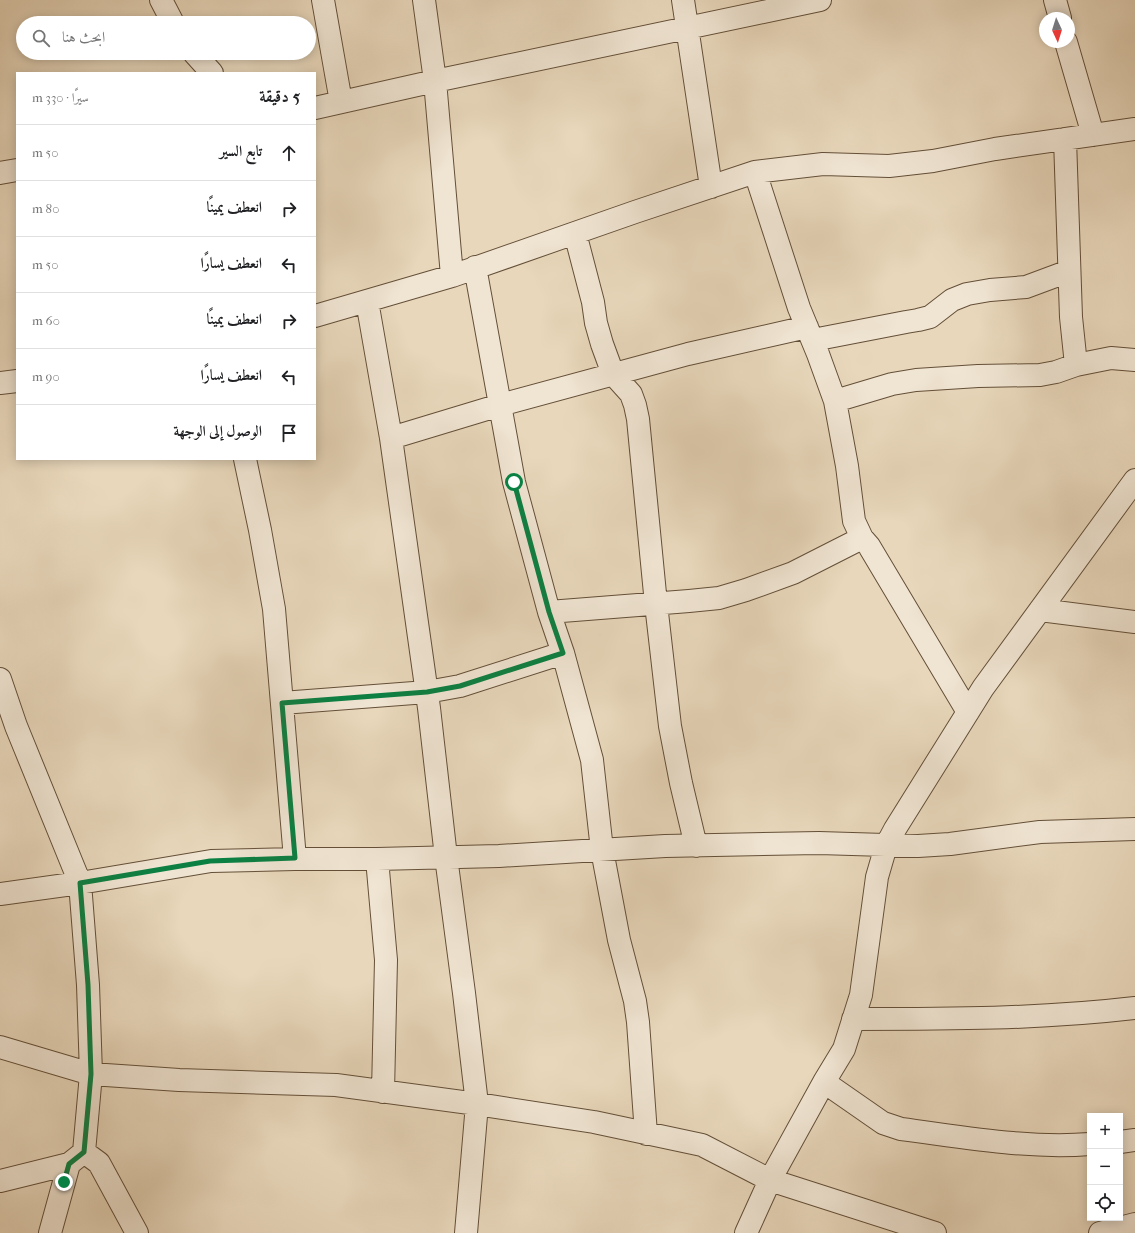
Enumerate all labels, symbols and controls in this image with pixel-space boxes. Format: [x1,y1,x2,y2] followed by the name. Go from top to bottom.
[1039,12,1075,48] north arrow
[16,16,316,60] search box
[30,27,52,49] icon: search
[62,28,105,46] text: ابحث هنا
[259,86,300,106] text: 5 دقيقة
[32,90,89,105] text: سيرًا · 330 m
[220,142,262,160] text: تابع السير
[278,142,300,164] icon: ahead
[32,145,58,160] text: 50 m
[207,198,262,216] text: انعطف يمينًا
[278,198,300,220] icon: right
[32,201,59,216] text: 80 m
[201,254,262,272] text: انعطف يسارًا
[278,254,300,276] icon: left
[32,257,58,272] text: 50 m
[207,310,262,328] text: انعطف يمينًا
[278,310,300,332] icon: right
[32,313,60,328] text: 60 m
[201,366,262,384] text: انعطف يسارًا
[278,366,300,388] icon: left
[32,369,60,384] text: 90 m
[173,422,262,440] text: الوصول إلى الوجهة
[278,422,300,444] icon: arrive
[505,473,523,491] route start
[1087,1113,1123,1221] map controls
[1087,1113,1123,1149] button: +
[1087,1149,1123,1185] button: −
[55,1173,73,1191] route end
[1087,1185,1123,1221] button: locate

